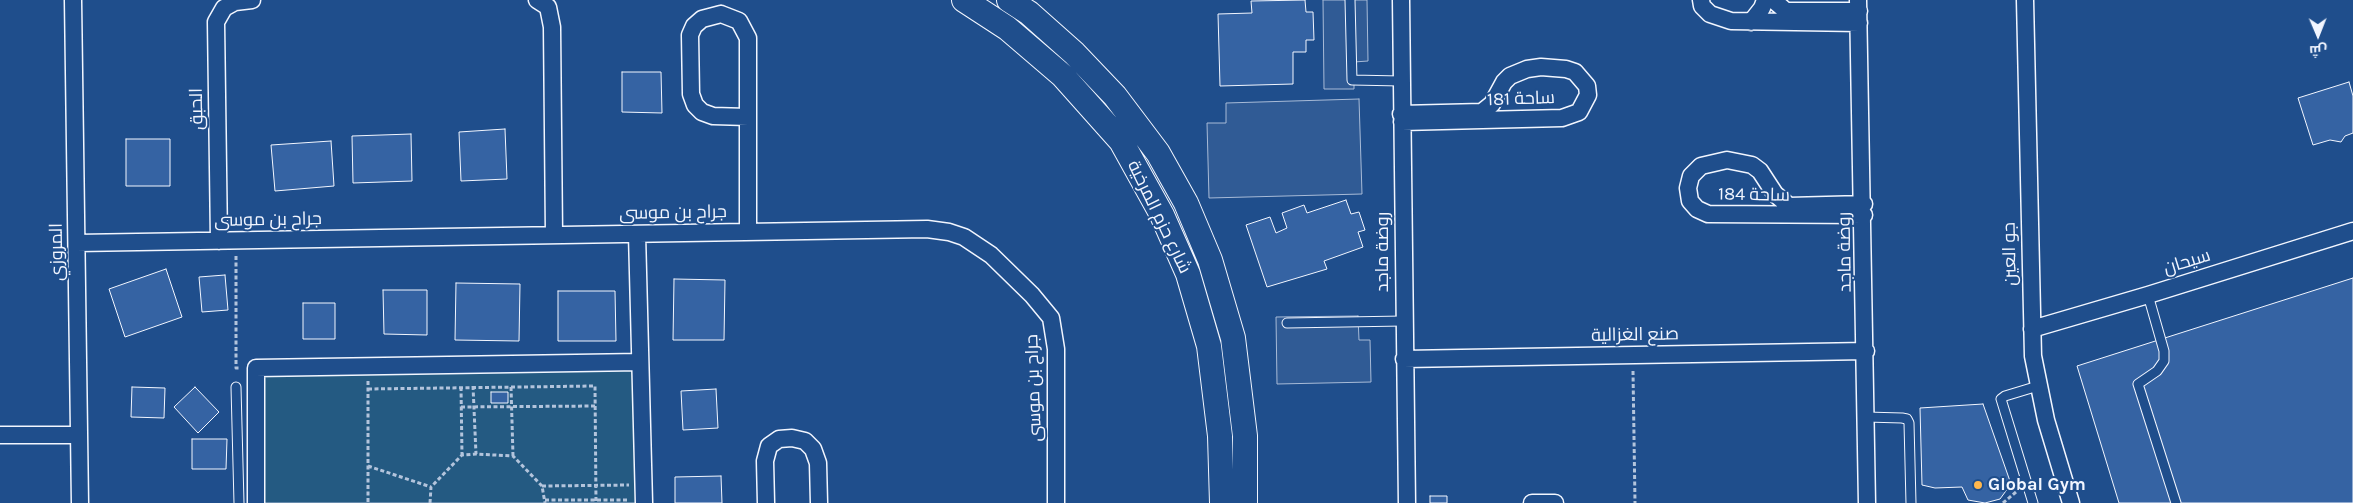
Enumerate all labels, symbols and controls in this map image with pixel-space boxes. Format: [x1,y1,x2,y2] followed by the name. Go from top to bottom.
[2293,10,2343,60] north arrow
[2309,42,2327,59] text: ش
[1487,87,1555,111] street label: ساحة 181
[186,88,208,130] street label: الحبق
[1122,157,1196,277] street label: شارع حزم المرخية
[1718,184,1790,206] street label: ساحة 184
[619,201,727,225] street label: جراح بن موسى
[214,208,322,232] street label: جراح بن موسى
[1372,212,1394,292] street label: روضة ماجد
[1833,212,1857,292] street label: روضة ماجد
[1999,222,2021,286] street label: جو العين
[46,223,68,281] street label: المروزي
[2161,245,2213,279] street label: سيحان
[1591,323,1679,347] street label: صنع الغزالية
[1021,334,1047,442] street label: جراح بن موسى
[1988,474,2086,496] place label: Global Gym
[1972,479,1984,491] marker: Global Gym

